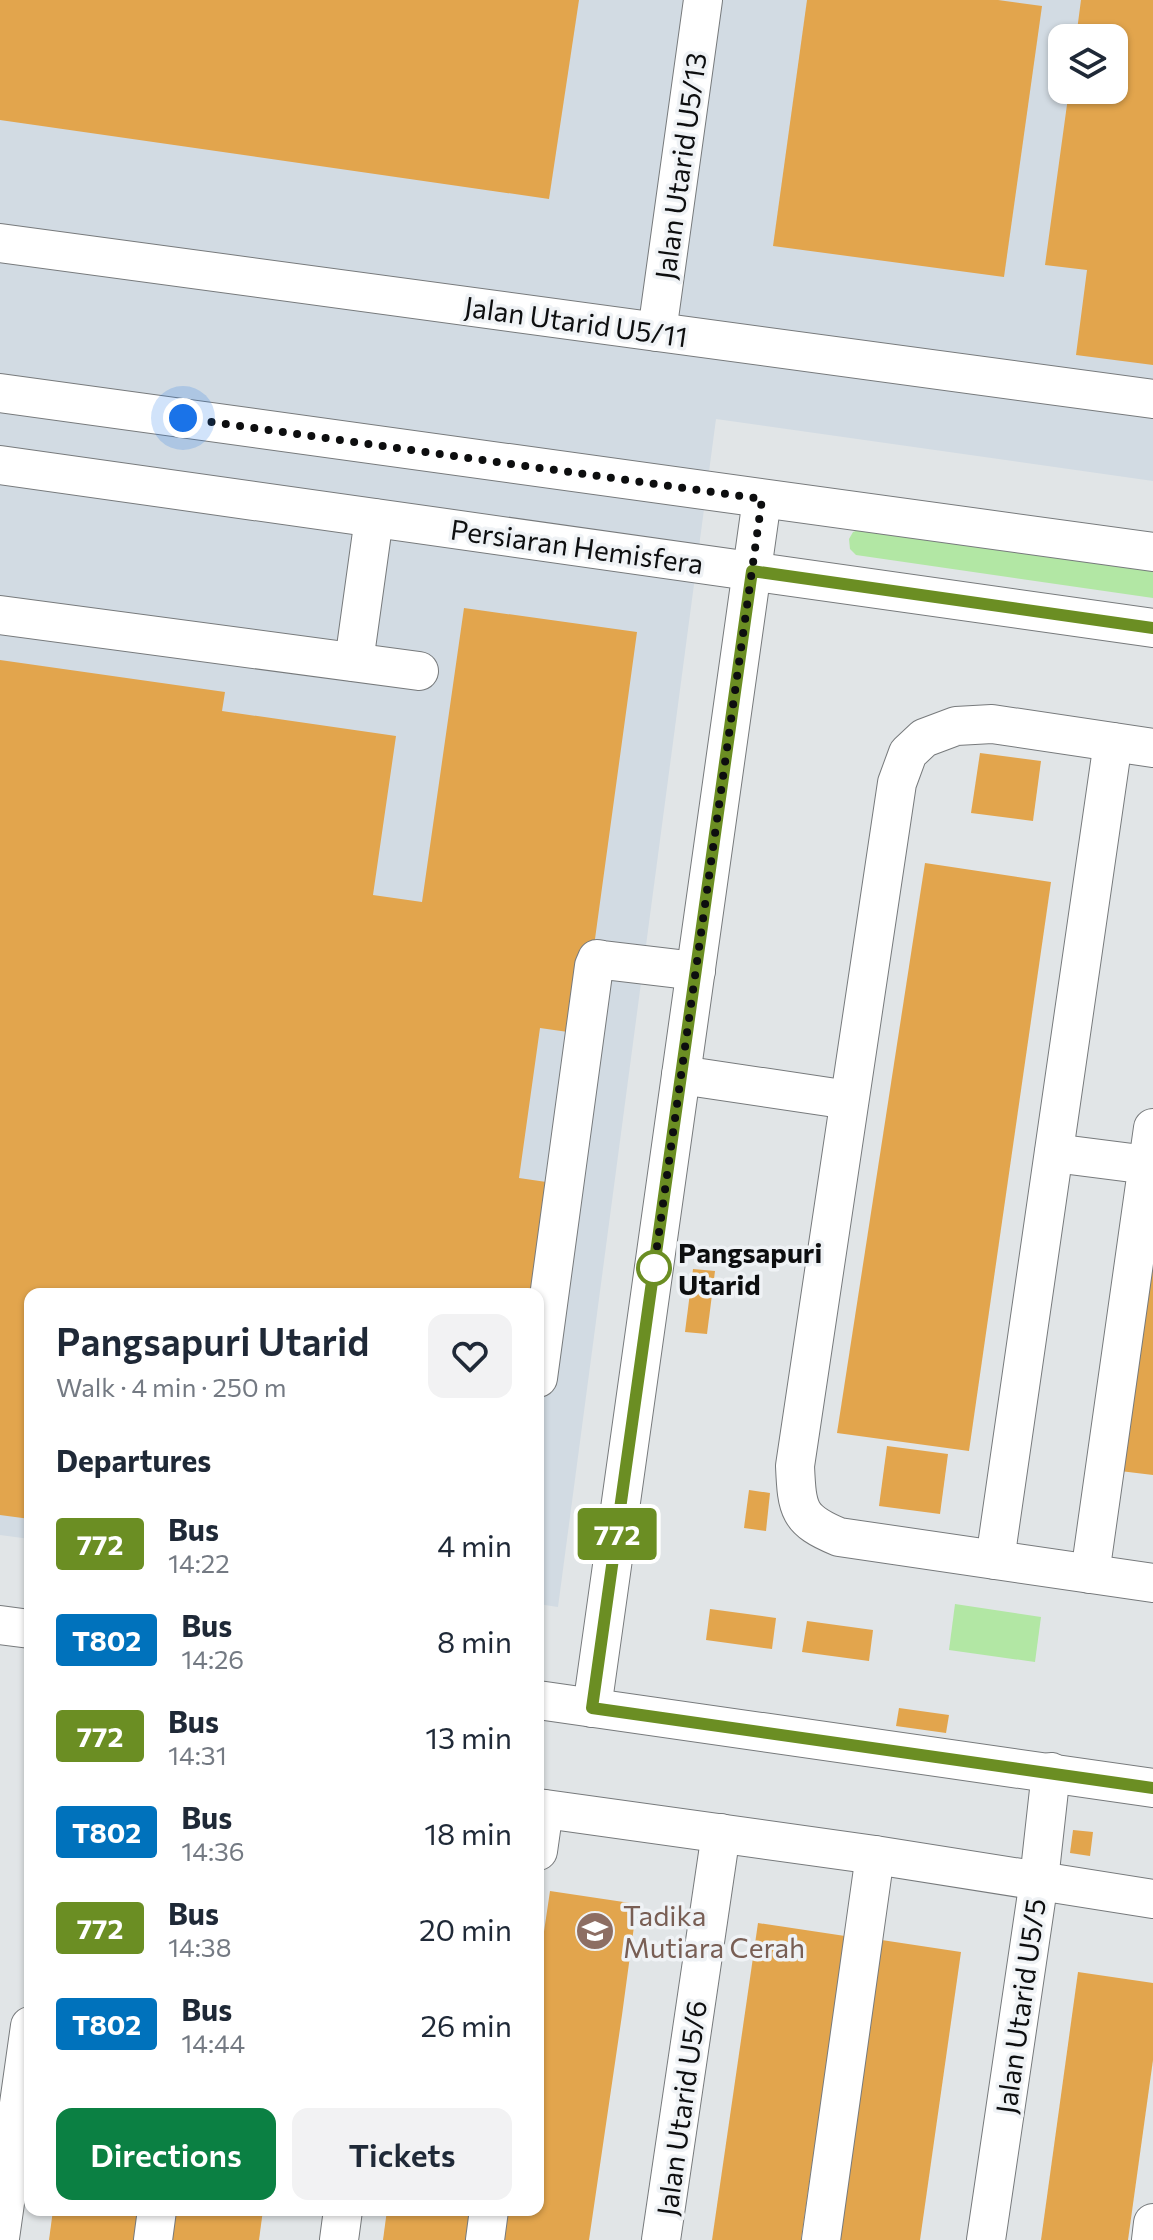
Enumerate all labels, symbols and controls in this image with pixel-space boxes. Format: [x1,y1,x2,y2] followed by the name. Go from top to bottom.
[1048,24,1128,104] map controls
[1048,24,1128,104] button: layers
[647,50,713,282] street label: Jalan Utarid U5/13
[462,289,690,353] street label: Jalan Utarid U5/11
[163,398,203,438] your location
[448,511,706,581] street label: Persiaran Hemisfera
[678,1235,822,1301] place label: Pangsapuri Utarid
[637,1251,671,1285] marker: Pangsapuri Utarid
[428,1314,512,1398] button: heart
[56,1317,369,1364] text: Pangsapuri Utarid
[56,1371,286,1402] text: Walk · 4 min · 250 m
[56,1441,211,1478] text: Departures
[571,1508,663,1560] line badge: 772
[168,1510,219,1547] text: Bus
[594,1517,640,1551] text: 772
[437,1526,512,1563] text: 4 min
[77,1527,123,1561] text: 772
[168,1547,230,1578] text: 14:22
[181,1606,232,1643] text: Bus
[437,1622,512,1659] text: 8 min
[72,1623,141,1657] text: T802
[181,1643,244,1674] text: 14:26
[168,1702,219,1739] text: Bus
[425,1718,512,1755] text: 13 min
[77,1719,123,1753] text: 772
[168,1739,227,1770] text: 14:31
[181,1798,232,1835] text: Bus
[424,1814,512,1851] text: 18 min
[72,1815,141,1849] text: T802
[181,1835,245,1866] text: 14:36
[168,1894,219,1931] text: Bus
[988,1896,1052,2116] street label: Jalan Utarid U5/5
[623,1898,805,1964] place label: Tadika Mutiara Cerah
[419,1910,512,1947] text: 20 min
[574,1910,616,1952] school or university icon: Tadika Mutiara Cerah
[77,1911,123,1945] text: 772
[168,1931,231,1962] text: 14:38
[181,1990,232,2027] text: Bus
[649,1998,713,2218] street label: Jalan Utarid U5/6
[420,2006,512,2043] text: 26 min
[72,2007,141,2041] text: T802
[181,2027,245,2058] text: 14:44
[56,2108,276,2200] button: Directions
[292,2108,512,2200] button: Tickets

